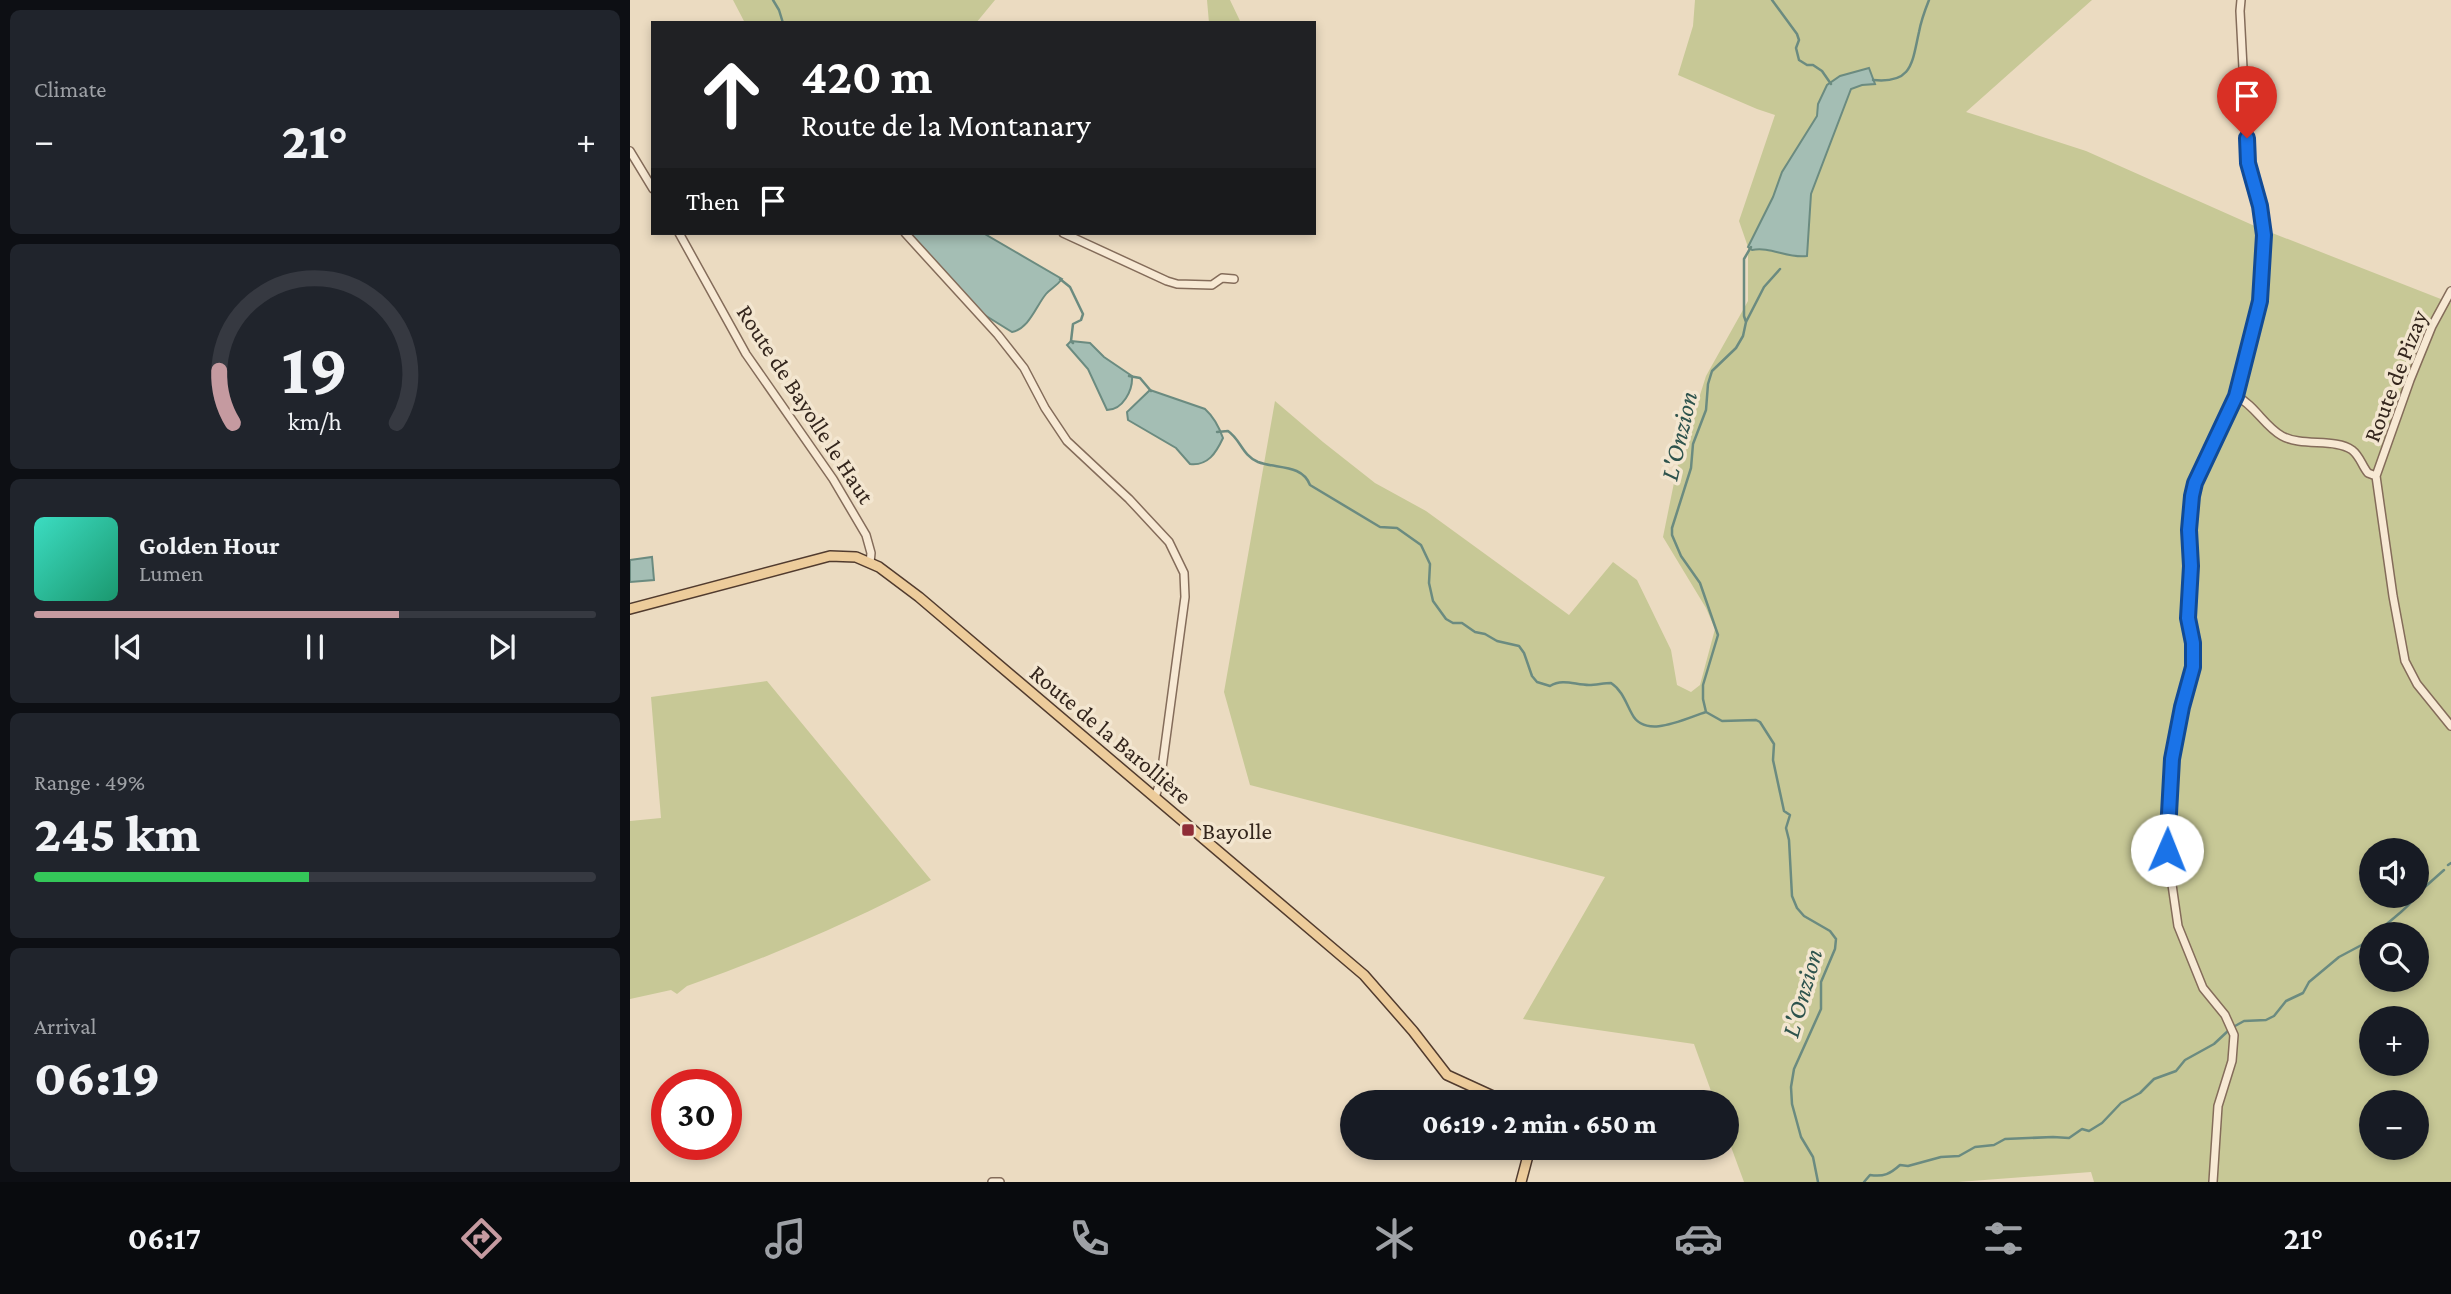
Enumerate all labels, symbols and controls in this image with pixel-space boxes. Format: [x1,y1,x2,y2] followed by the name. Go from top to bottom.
[686,49,777,140] icon: ahead
[801,49,933,104] text: 420 m
[2217,66,2277,138] pin
[34,76,106,102] text: Climate
[2228,77,2266,115] icon: arrive
[801,107,1091,143] text: Route de la Montanary
[282,111,348,169] text: 21°
[34,119,54,161] text: −
[576,119,596,161] text: +
[754,182,792,220] icon: arrive
[686,187,740,216] text: Then
[732,300,881,509] street label: Route de Bayolle le Haut
[2358,306,2433,446] street label: Route de Pizay
[282,328,348,409] text: 19
[1655,389,1703,483] water label: L'Onzion
[288,407,342,434] text: km/h
[139,531,280,560] text: Golden Hour
[139,560,203,586] text: Lumen
[109,628,147,666] icon: previous
[296,628,334,666] icon: pause
[483,628,521,666] icon: next
[1025,659,1197,809] street label: Route de la Barollière
[34,769,145,795] text: Range · 49%
[34,804,200,862] text: 245 km
[2130,813,2204,887] position arrow
[1202,817,1272,844] place label: Bayolle
[1180,822,1196,838] marker: Bayolle
[2359,838,2429,1160] map controls
[2359,838,2429,908] button: sound
[2359,922,2429,992] button: search
[1776,945,1828,1041] water label: L'Onzion
[2359,1006,2429,1076] button: +
[34,1013,97,1039] text: Arrival
[34,1048,160,1106] text: 06:19
[651,1069,742,1160] speed limit sign: 30
[2359,1090,2429,1160] button: −
[1422,1110,1657,1139] text: 06:19 · 2 min · 650 m
[457,1214,506,1263] icon: directions
[761,1214,810,1263] icon: music
[1065,1214,1114,1263] icon: phone
[1370,1214,1419,1263] icon: climate
[1674,1214,1723,1263] icon: car
[1979,1214,2028,1263] icon: filters
[128,1220,201,1256] text: 06:17
[2283,1220,2323,1256] text: 21°

